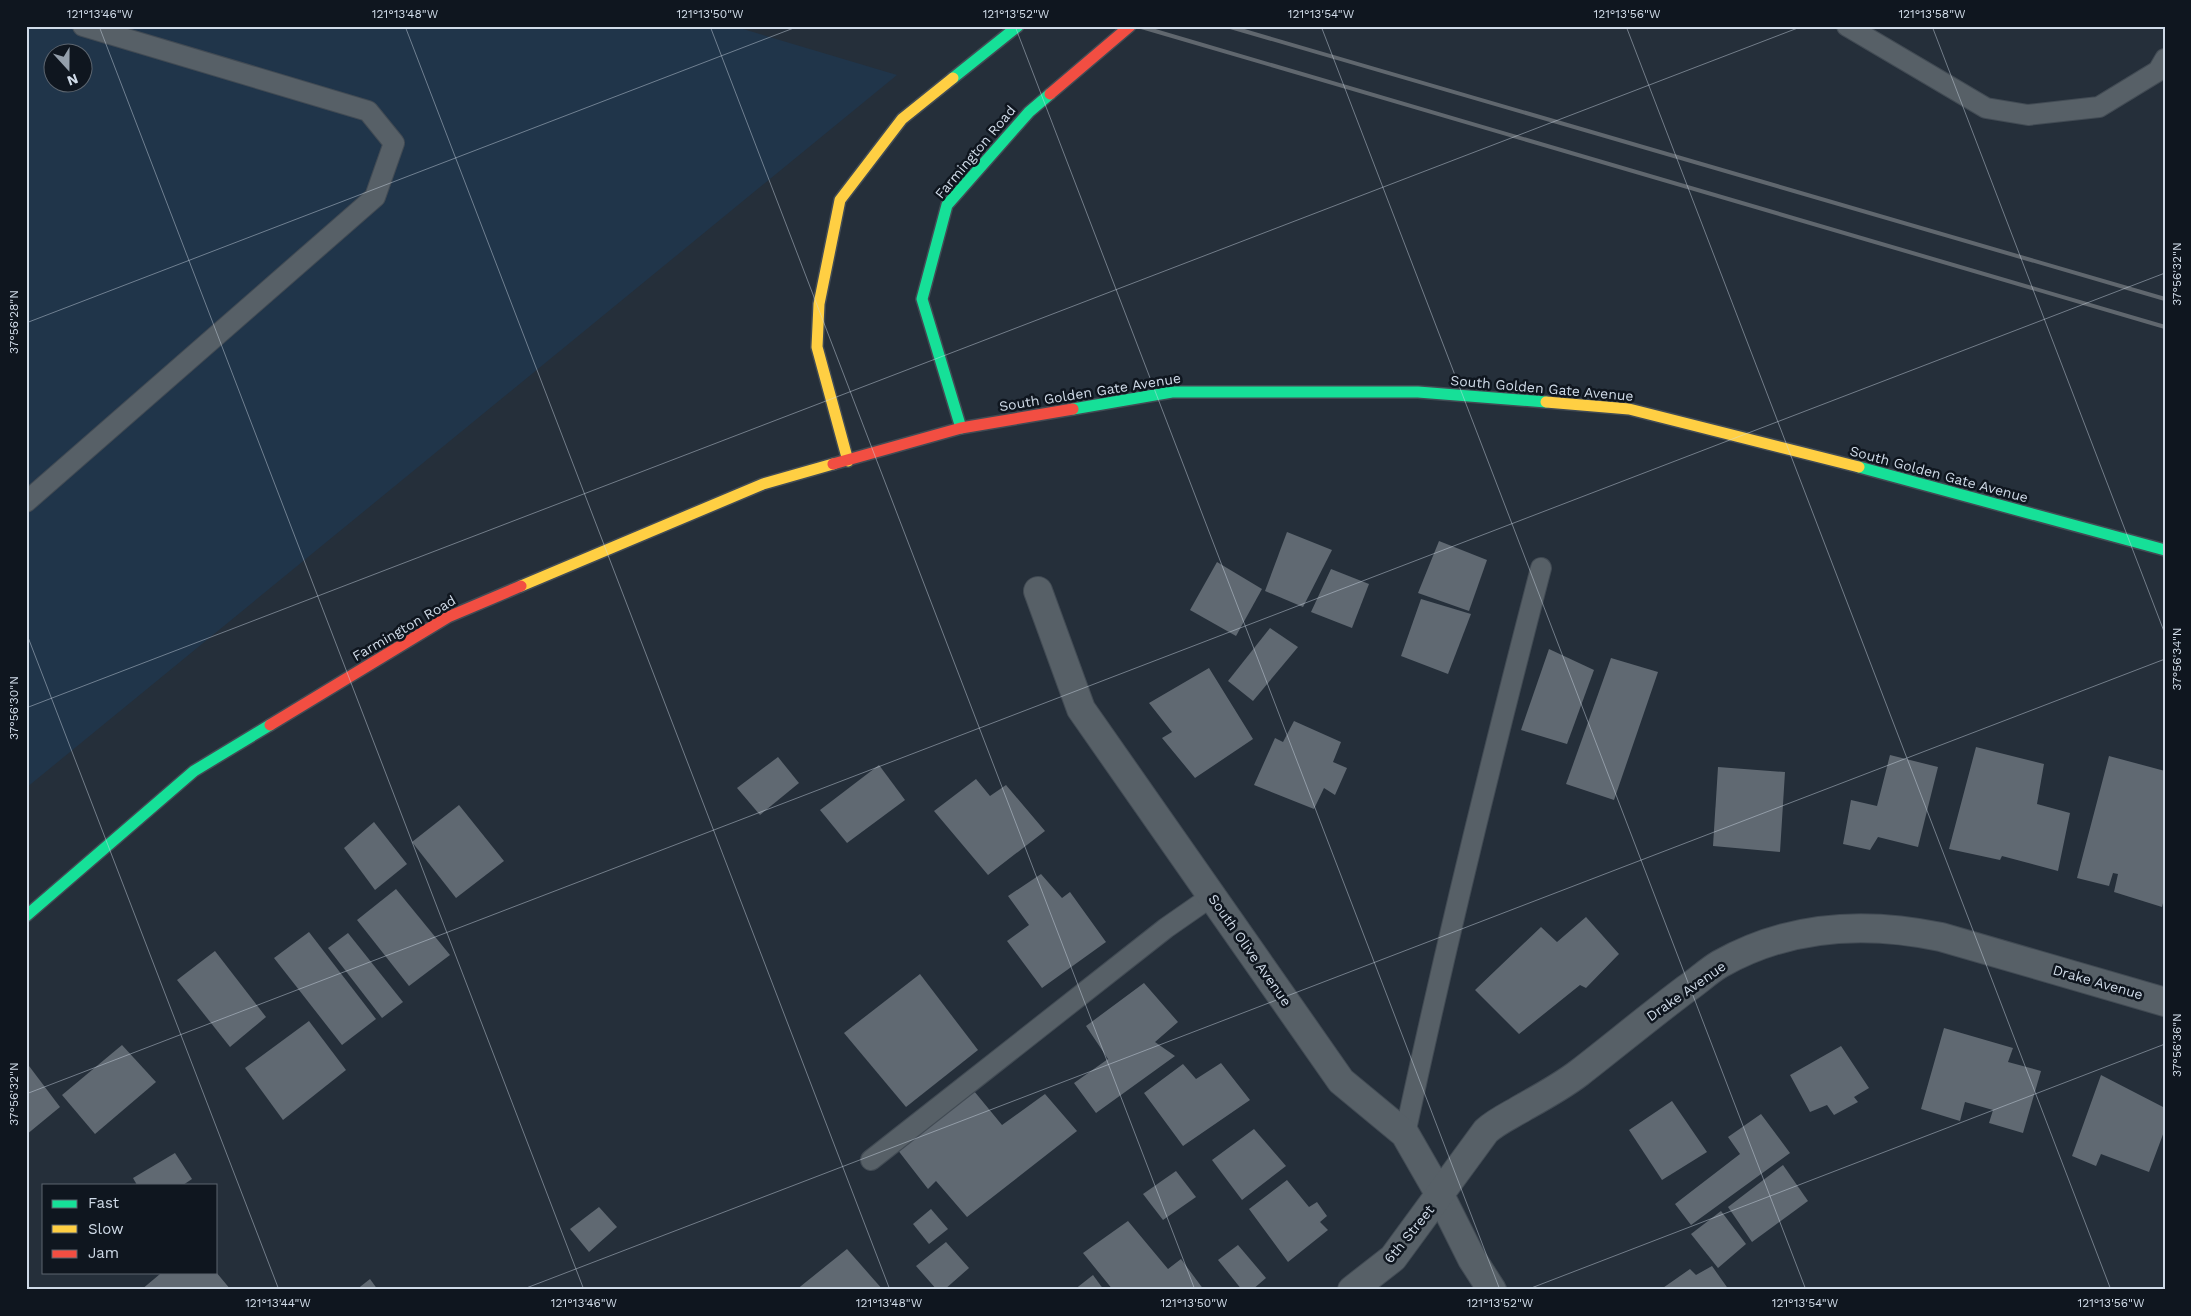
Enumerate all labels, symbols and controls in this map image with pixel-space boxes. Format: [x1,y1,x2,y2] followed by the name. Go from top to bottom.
[67,7,134,21] text: 121°13'46"W
[372,7,439,21] text: 121°13'48"W
[676,7,744,21] text: 121°13'50"W
[983,7,1050,21] text: 121°13'52"W
[1288,7,1355,21] text: 121°13'54"W
[1593,7,1661,21] text: 121°13'56"W
[1898,7,1966,21] text: 121°13'58"W
[42,42,92,92] north arrow
[65,71,80,89] text: N
[931,102,1019,202] street label: Farmington Road
[2170,242,2184,306] text: 37°56'32"N
[7,290,21,354] text: 37°56'28"N
[998,370,1182,414] street label: South Golden Gate Avenue
[1450,372,1634,404] street label: South Golden Gate Avenue
[1848,442,2030,506] street label: South Golden Gate Avenue
[350,592,458,664] street label: Farmington Road
[2170,627,2184,691] text: 37°56'34"N
[7,676,21,740] text: 37°56'30"N
[1205,891,1295,1009] street label: South Olive Avenue
[1643,958,1729,1024] street label: Drake Avenue
[2051,961,2145,1003] street label: Drake Avenue
[2170,1013,2184,1077] text: 37°56'36"N
[7,1062,21,1126] text: 37°56'32"N
[42,1184,218,1274] legend
[88,1194,120,1212] text: Fast
[1381,1202,1437,1266] street label: 6th Street
[88,1220,124,1238] text: Slow
[88,1244,119,1262] text: Jam
[245,1296,311,1310] text: 121°13'44"W
[551,1296,618,1310] text: 121°13'46"W
[856,1296,923,1310] text: 121°13'48"W
[1160,1296,1228,1310] text: 121°13'50"W
[1467,1296,1534,1310] text: 121°13'52"W
[1772,1296,1839,1310] text: 121°13'54"W
[2077,1296,2145,1310] text: 121°13'56"W

